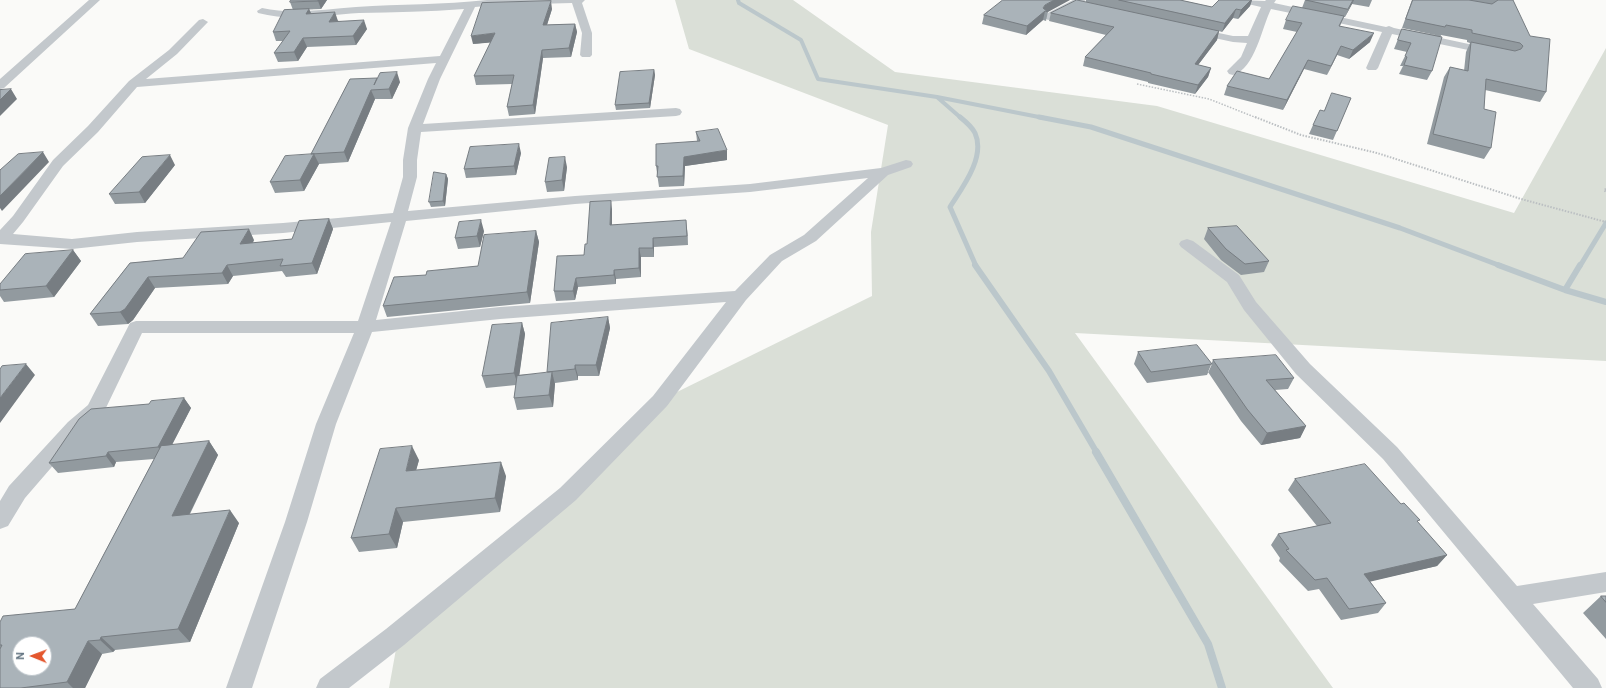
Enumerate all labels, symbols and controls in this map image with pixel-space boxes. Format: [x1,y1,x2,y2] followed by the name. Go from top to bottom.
[12,636,52,676] north arrow
[14,652,27,660] text: N

